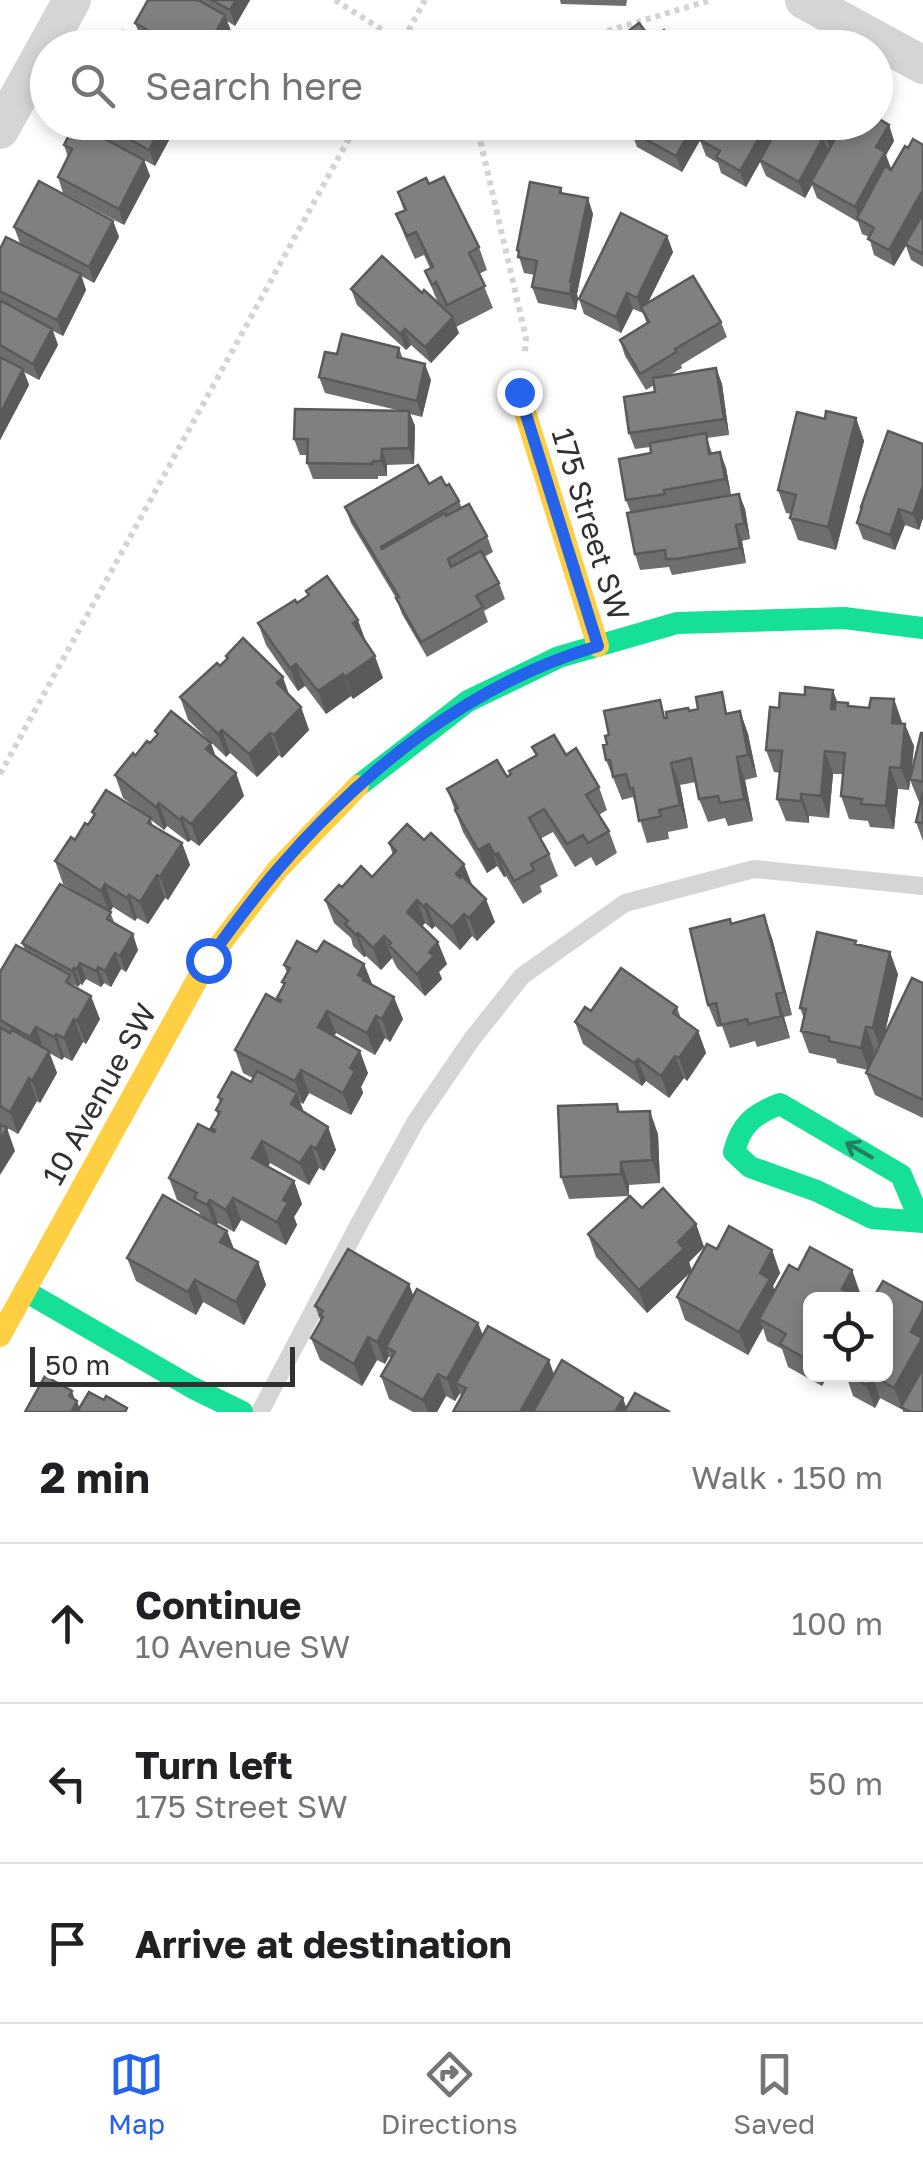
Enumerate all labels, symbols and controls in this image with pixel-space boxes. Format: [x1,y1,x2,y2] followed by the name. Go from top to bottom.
[30,30,893,140] search box
[65,58,120,113] icon: search
[145,63,363,108] text: Search here
[497,370,543,416] route end
[545,423,637,625] street label: 175 Street SW
[186,938,232,984] route start
[34,997,164,1191] street label: 10 Avenue SW
[845,1140,874,1160] one-way arrow
[803,1292,893,1382] map controls
[803,1292,893,1382] button: locate
[30,1342,295,1386] scale bar
[45,1348,110,1381] text: 50 m
[40,1452,150,1502] text: 2 min
[691,1458,883,1496] text: Walk · 150 m
[135,1582,301,1627] text: Continue
[40,1596,95,1651] icon: ahead
[791,1604,883,1642] text: 100 m
[135,1627,350,1665] text: 10 Avenue SW
[135,1742,293,1787] text: Turn left
[40,1756,95,1811] icon: left
[808,1764,883,1802] text: 50 m
[135,1787,348,1825] text: 175 Street SW
[40,1916,95,1971] icon: arrive
[135,1921,512,1966] text: Arrive at destination
[108,2047,165,2140] tab: Map
[381,2047,518,2140] tab: Directions
[733,2047,815,2140] tab: Saved

